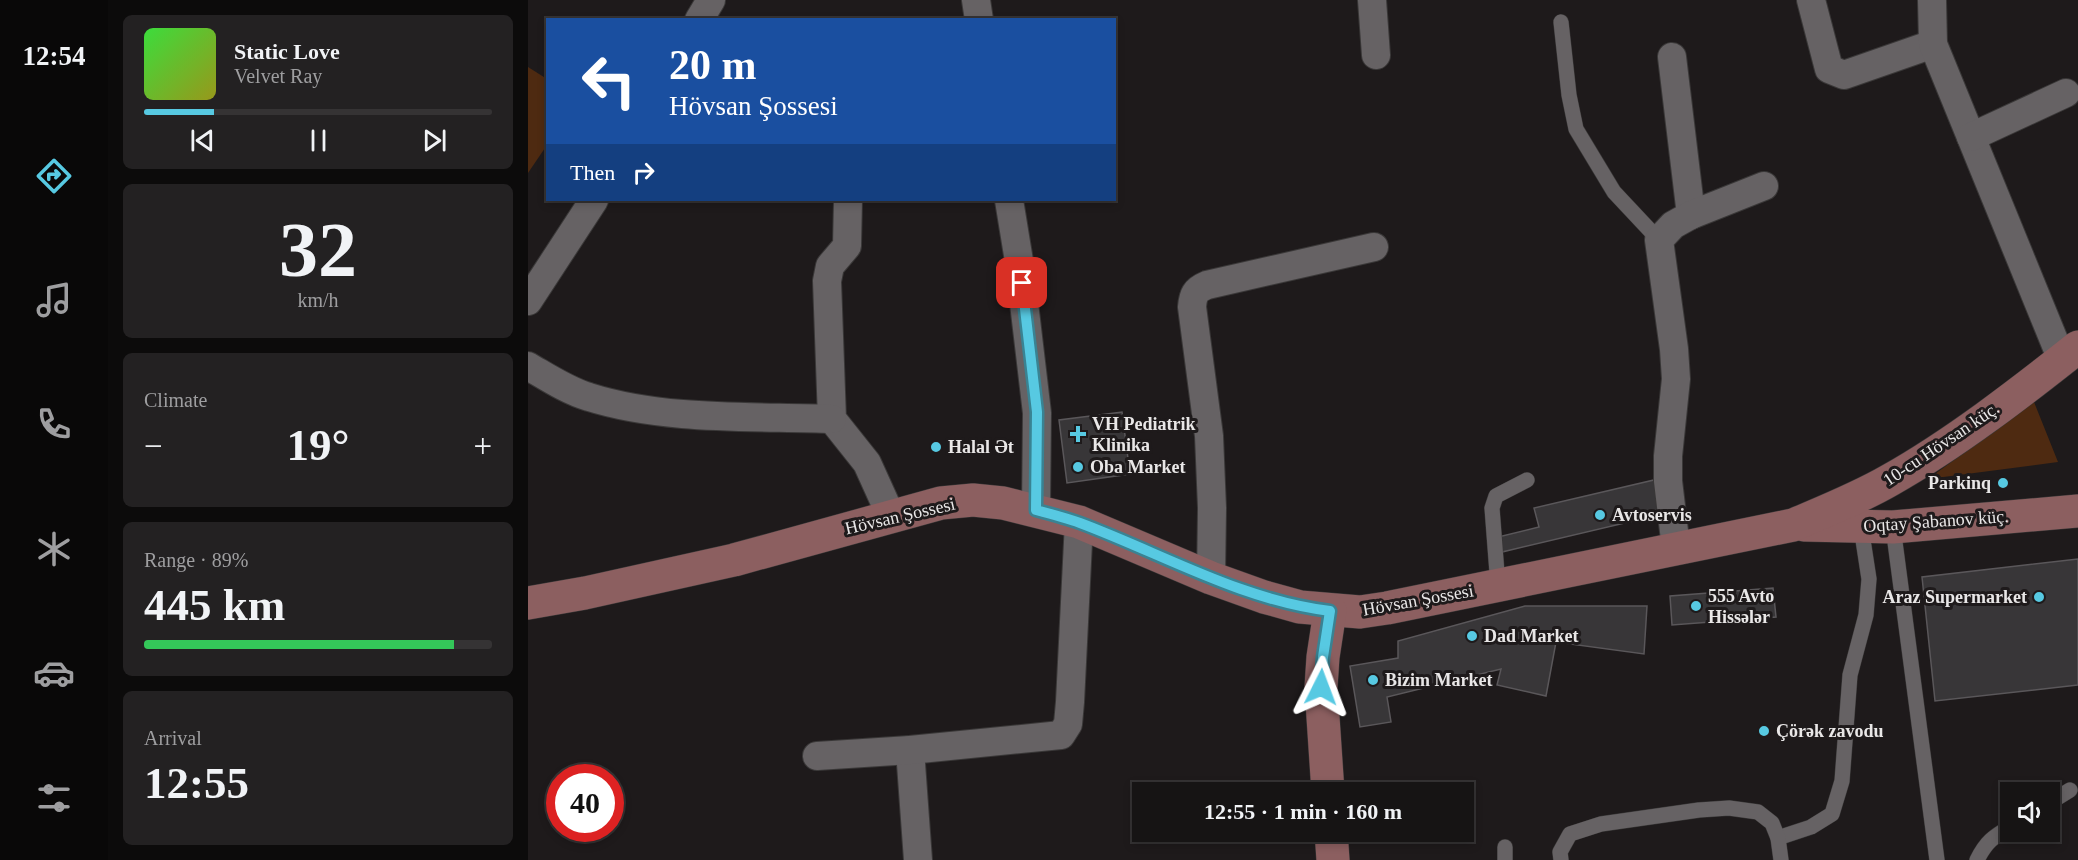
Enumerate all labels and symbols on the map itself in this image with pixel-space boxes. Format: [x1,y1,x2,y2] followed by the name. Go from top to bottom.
[996,257,1047,308] pin
[1879,398,2003,490] street label: 10-cu Hövsan küç.
[1092,414,1196,455] place label: VH Pediatrik Klinika
[1069,425,1087,443] marker: VH Pediatrik Klinika
[948,437,1014,457] place label: Halal Ət
[929,440,943,454] marker: Halal Ət
[1090,457,1185,477] place label: Oba Market
[1071,460,1085,474] marker: Oba Market
[1928,473,1991,493] place label: Parkinq
[1996,476,2010,490] marker: Parkinq
[843,494,957,538] street label: Hövsan Şossesi
[1612,505,1692,525] place label: Avtoservis
[1863,506,2009,536] street label: Oqtay Şabanov küç.
[1593,508,1607,522] marker: Avtoservis
[1361,580,1475,620] street label: Hövsan Şossesi
[1708,586,1774,627] place label: 555 Avto Hissələr
[1883,587,2027,607] place label: Araz Supermarket
[2032,590,2046,604] marker: Araz Supermarket
[1689,599,1703,613] marker: 555 Avto Hissələr
[1484,626,1578,646] place label: Dad Market
[1465,629,1479,643] marker: Dad Market
[1289,655,1353,719] position arrow
[1385,670,1492,690] place label: Bizim Market
[1366,673,1380,687] marker: Bizim Market
[1776,721,1884,741] place label: Çörək zavodu
[1757,724,1771,738] marker: Çörək zavodu
[546,764,624,842] speed limit sign: 40

